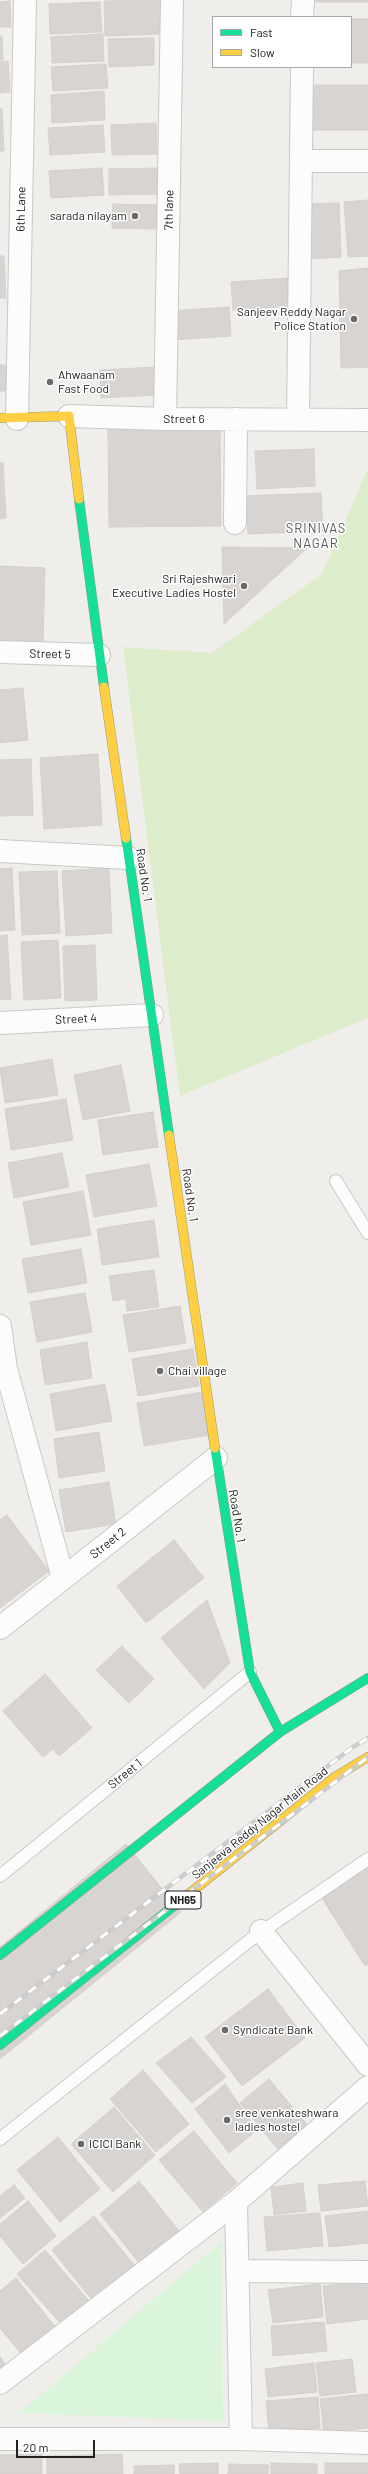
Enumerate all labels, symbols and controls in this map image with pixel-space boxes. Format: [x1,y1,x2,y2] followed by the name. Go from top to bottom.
[212,16,352,68] legend
[250,25,273,39] text: Fast
[250,45,275,59] text: Slow
[13,186,29,232] street label: 6th Lane
[161,190,177,230] street label: 7th lane
[50,209,127,223] place label: sarada nilayam
[130,211,140,221] marker: sarada nilayam
[237,305,346,333] place label: Sanjeev Reddy Nagar Police Station
[349,314,359,324] marker: Sanjeev Reddy Nagar Police Station
[58,368,115,396] place label: Ahwaanam Fast Food
[45,377,55,387] marker: Ahwaanam Fast Food
[163,412,205,426] street label: Street 6
[286,521,346,552] district label: SRINIVAS NAGAR
[112,572,236,600] place label: Sri Rajeshwari Executive Ladies Hostel
[239,581,249,591] marker: Sri Rajeshwari Executive Ladies Hostel
[29,646,71,662] street label: Street 5
[133,848,155,902] street label: Road No. 1
[55,1011,97,1027] street label: Street 4
[179,1168,201,1222] street label: Road No. 1
[168,1364,227,1378] place label: Chai village
[155,1366,165,1376] marker: Chai village
[226,1488,248,1544] street label: Road No. 1
[87,1525,129,1561] street label: Street 2
[105,1756,145,1792] street label: Street 1
[189,1764,331,1882] street label: Sanjeeva Reddy Nagar Main Road
[165,1891,201,1909] road number: NH65
[233,2023,313,2037] place label: Syndicate Bank
[220,2025,230,2035] marker: Syndicate Bank
[235,2106,338,2134] place label: sree venkateshwara ladies hostel
[222,2115,232,2125] marker: sree venkateshwara ladies hostel
[89,2137,141,2151] place label: ICICI Bank
[76,2139,86,2149] marker: ICICI Bank
[18,2432,97,2458] scale bar
[23,2440,49,2454] text: 20 m

